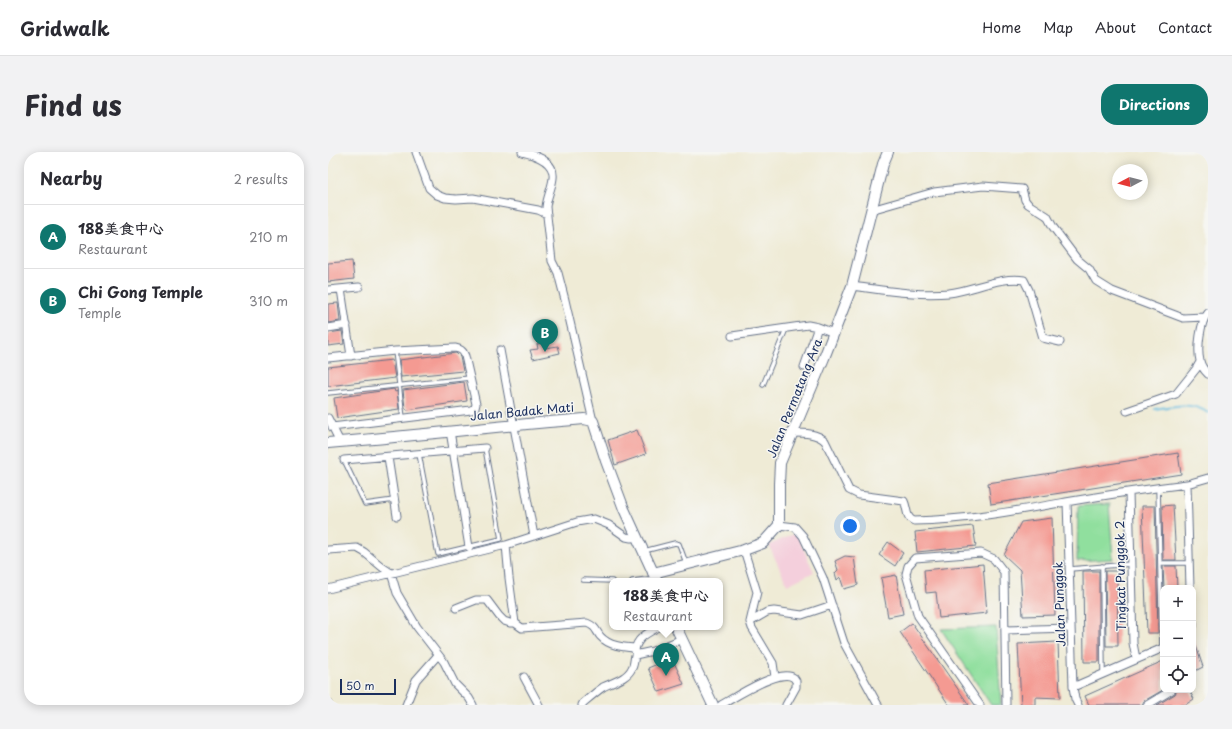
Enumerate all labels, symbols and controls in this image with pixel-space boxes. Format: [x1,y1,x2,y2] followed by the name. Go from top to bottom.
[20,14,110,42] text: Gridwalk
[982,17,1021,38] text: Home
[1043,17,1073,38] text: Map
[1095,17,1136,38] text: About
[1158,17,1212,38] text: Contact
[24,83,122,126] text: Find us
[1101,84,1208,125] button: Directions
[1112,164,1148,200] north arrow
[40,165,102,191] text: Nearby
[234,169,288,188] text: 2 results
[78,216,164,239] text: 188美食中心
[48,227,58,246] text: A
[249,227,288,246] text: 210 m
[78,239,148,258] text: Restaurant
[78,280,203,303] text: Chi Gong Temple
[49,291,57,310] text: B
[249,291,288,310] text: 310 m
[78,303,121,322] text: Temple
[532,319,558,352] pin: B
[762,335,826,460] street label: Jalan Permatang Ara
[469,397,575,425] street label: Jalan Badak Mati
[840,516,860,536] your location
[1110,520,1130,632] street label: Tingkat Punggok 2
[1049,561,1069,647] street label: Jalan Punggok
[609,578,723,630] popup
[623,583,709,606] text: 188美食中心
[1160,585,1196,693] map controls
[1160,585,1196,621] button: +
[623,606,693,625] text: Restaurant
[1160,621,1196,657] button: −
[653,643,679,676] pin: A
[1160,657,1196,693] button: locate
[340,677,396,696] scale bar
[346,677,375,694] text: 50 m

